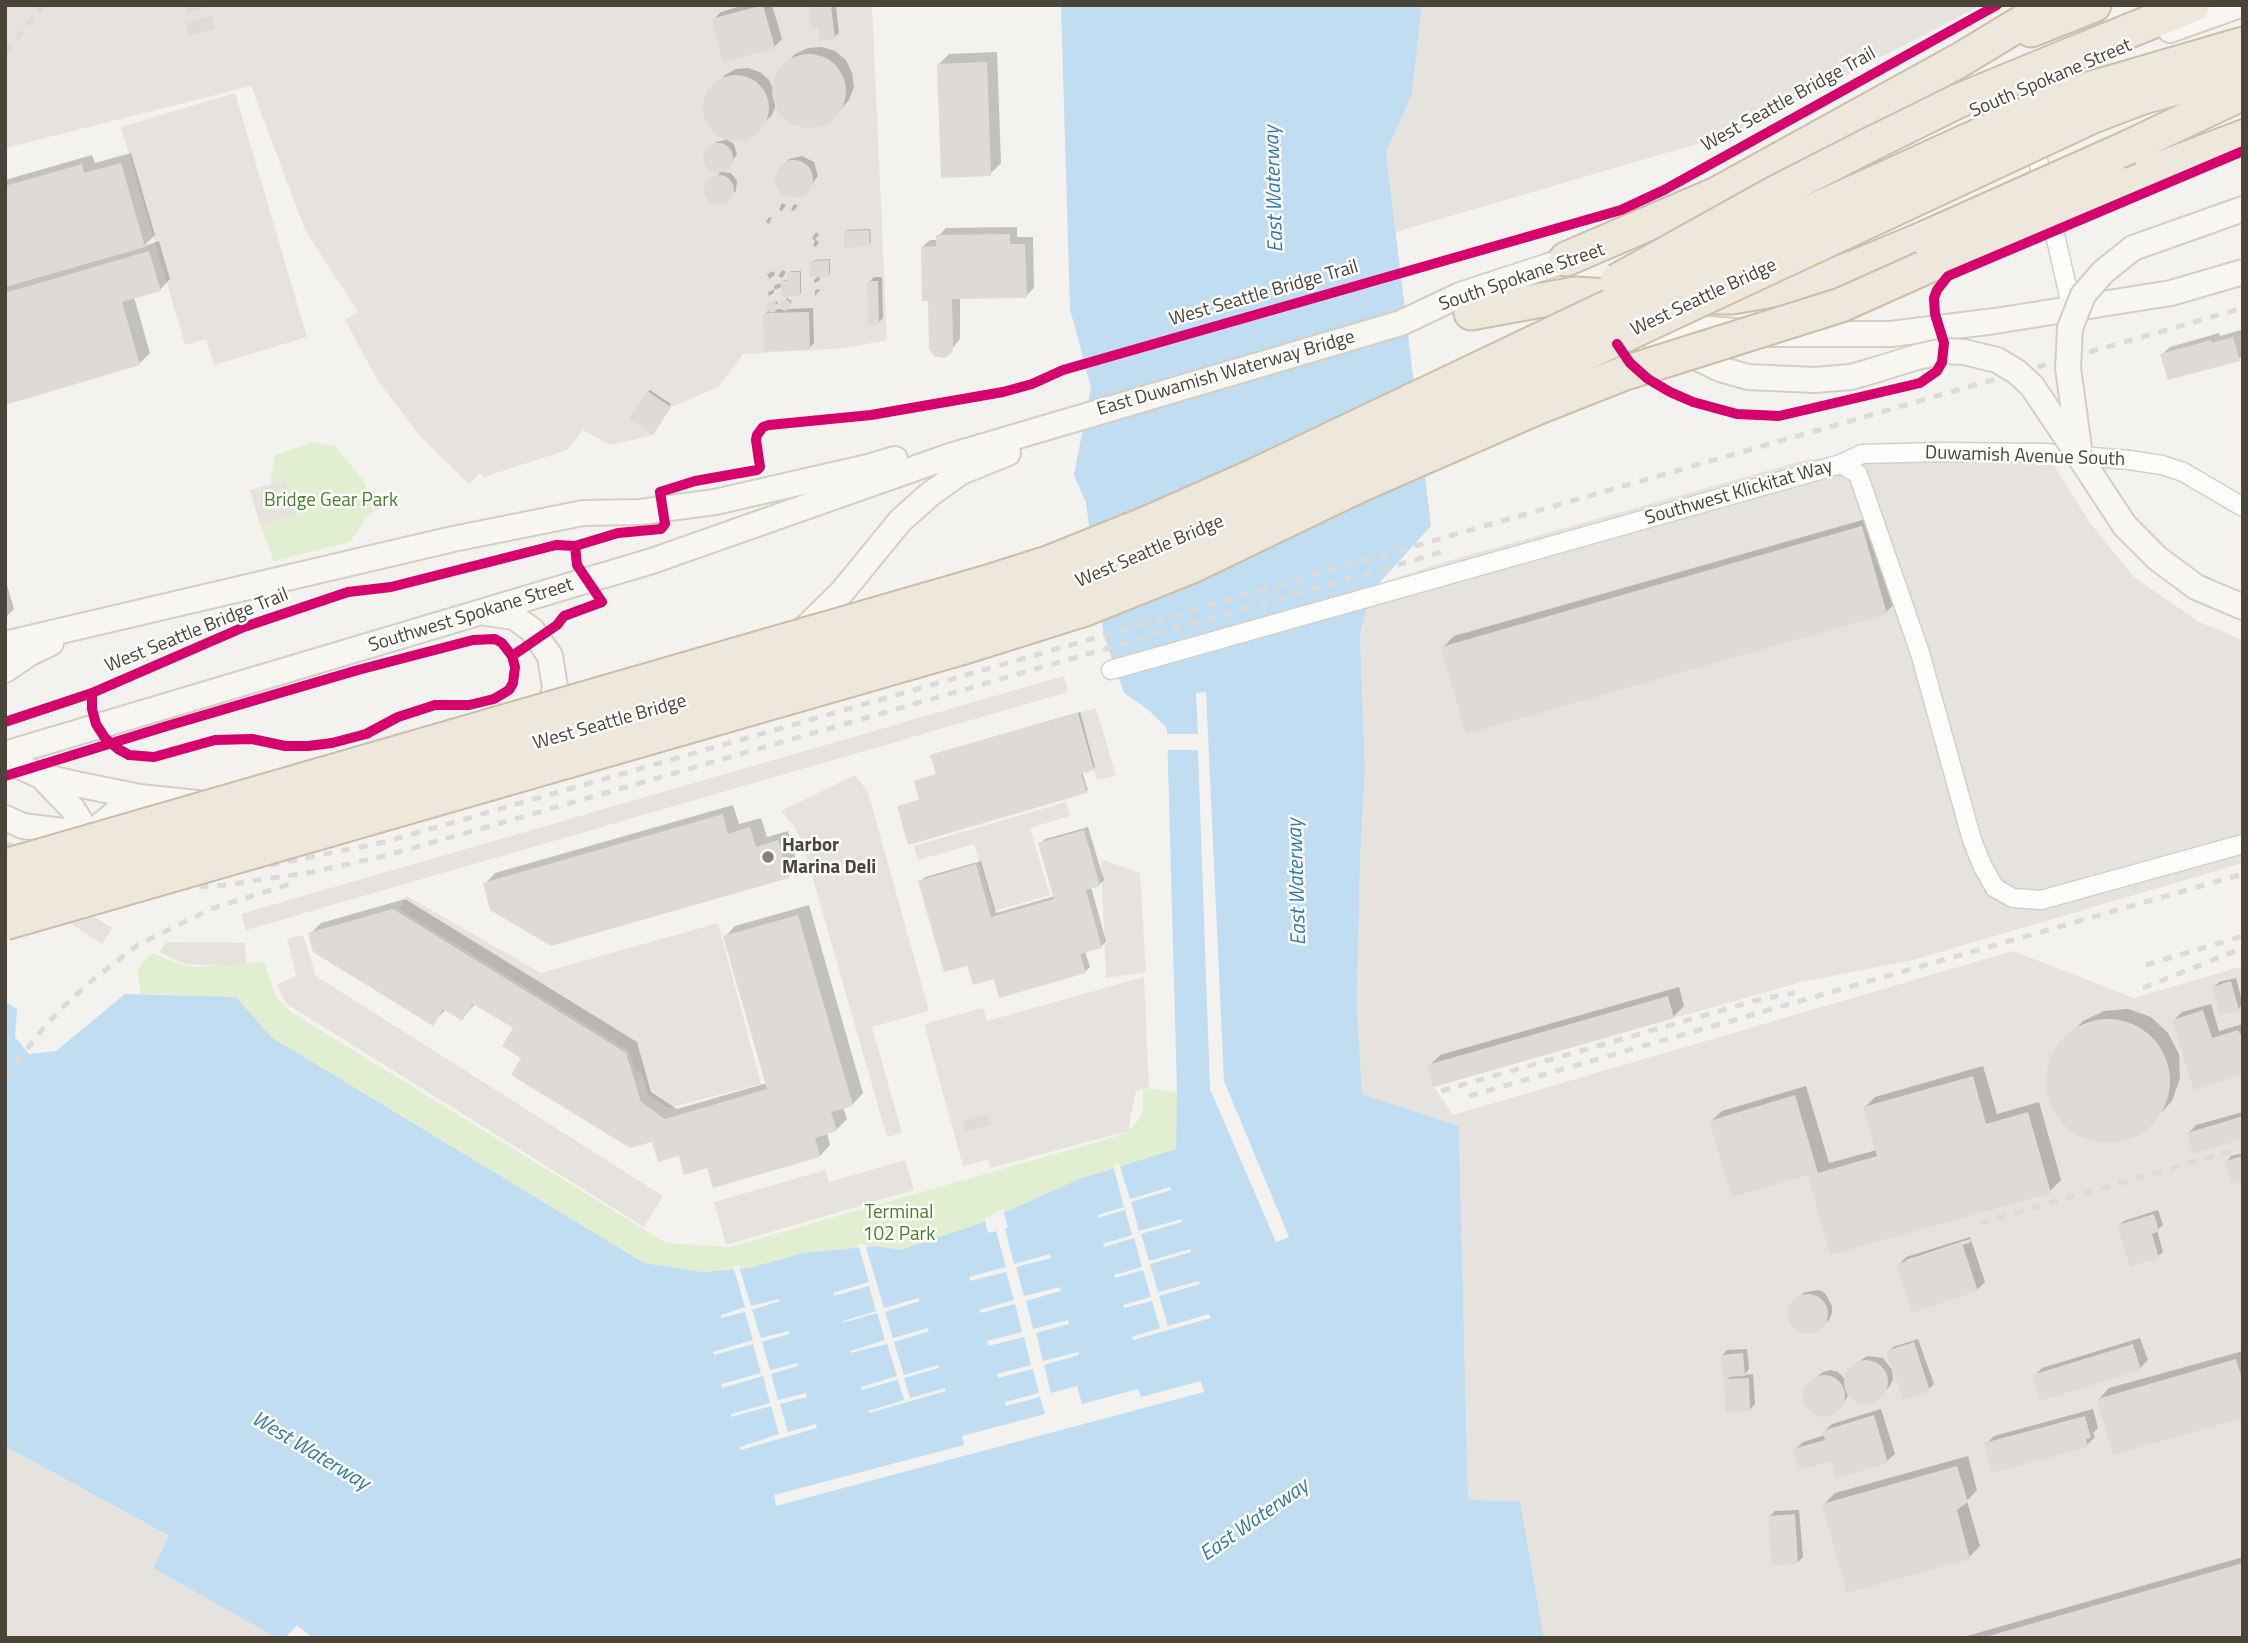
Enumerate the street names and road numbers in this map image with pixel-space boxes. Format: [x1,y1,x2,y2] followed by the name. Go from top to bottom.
[1967,35,2135,123] street label: South Spokane Street
[1698,43,1880,157] street label: West Seattle Bridge Trail
[1436,239,1608,317] street label: South Spokane Street
[1627,254,1781,342] street label: West Seattle Bridge
[1167,256,1361,332] street label: West Seattle Bridge Trail
[1094,326,1358,422] street label: East Duwamish Waterway Bridge
[1924,442,2126,472] street label: Duwamish Avenue South
[1643,455,1835,531] street label: Southwest Klickitat Way
[1073,511,1227,593] street label: West Seattle Bridge
[366,574,576,658] street label: Southwest Spokane Street
[102,584,292,678] street label: West Seattle Bridge Trail
[531,690,689,756] street label: West Seattle Bridge

